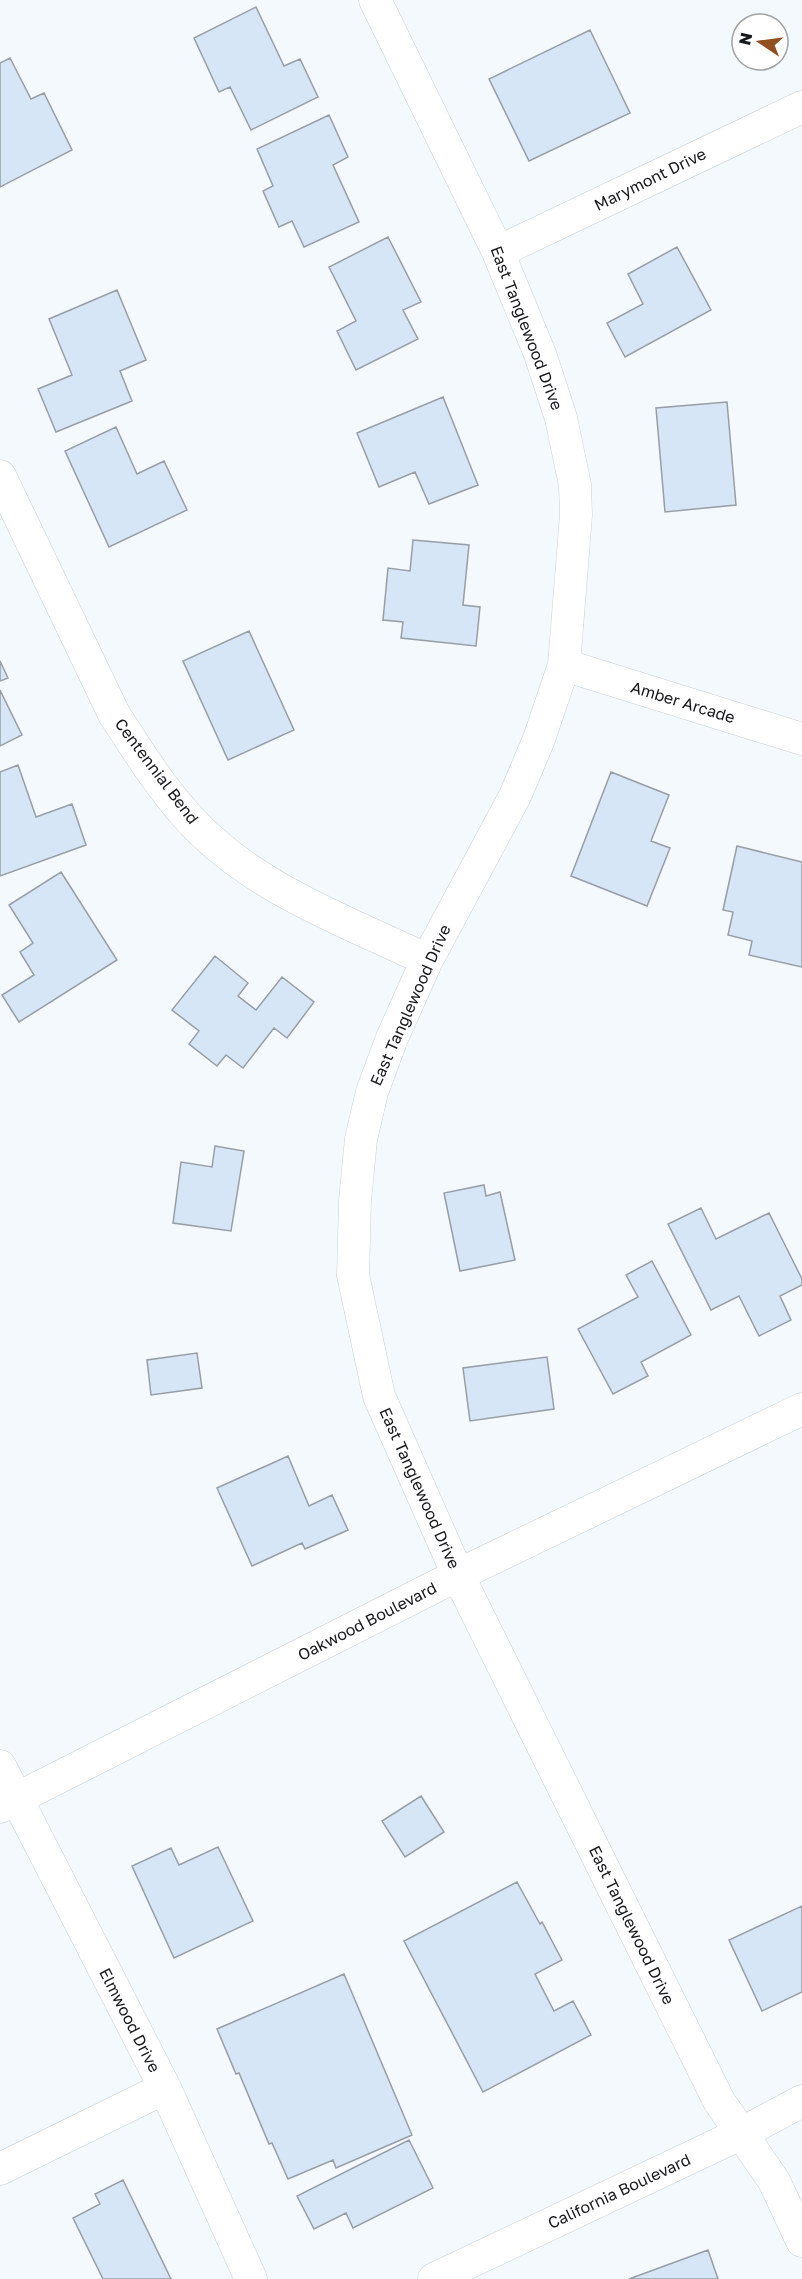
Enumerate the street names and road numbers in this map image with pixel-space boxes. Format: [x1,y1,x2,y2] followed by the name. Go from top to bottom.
[591,143,709,215] street label: Marymont Drive
[486,243,568,413] street label: East Tanglewood Drive
[628,677,738,727] street label: Amber Arcade
[111,714,203,828] street label: Centennial Bend
[365,921,455,1089] street label: East Tanglewood Drive
[375,1404,465,1572] street label: East Tanglewood Drive
[294,1577,440,1665] street label: Oakwood Boulevard
[585,1842,679,2008] street label: East Tanglewood Drive
[95,1965,165,2075] street label: Elmwood Drive
[544,2149,694,2233] street label: California Boulevard

